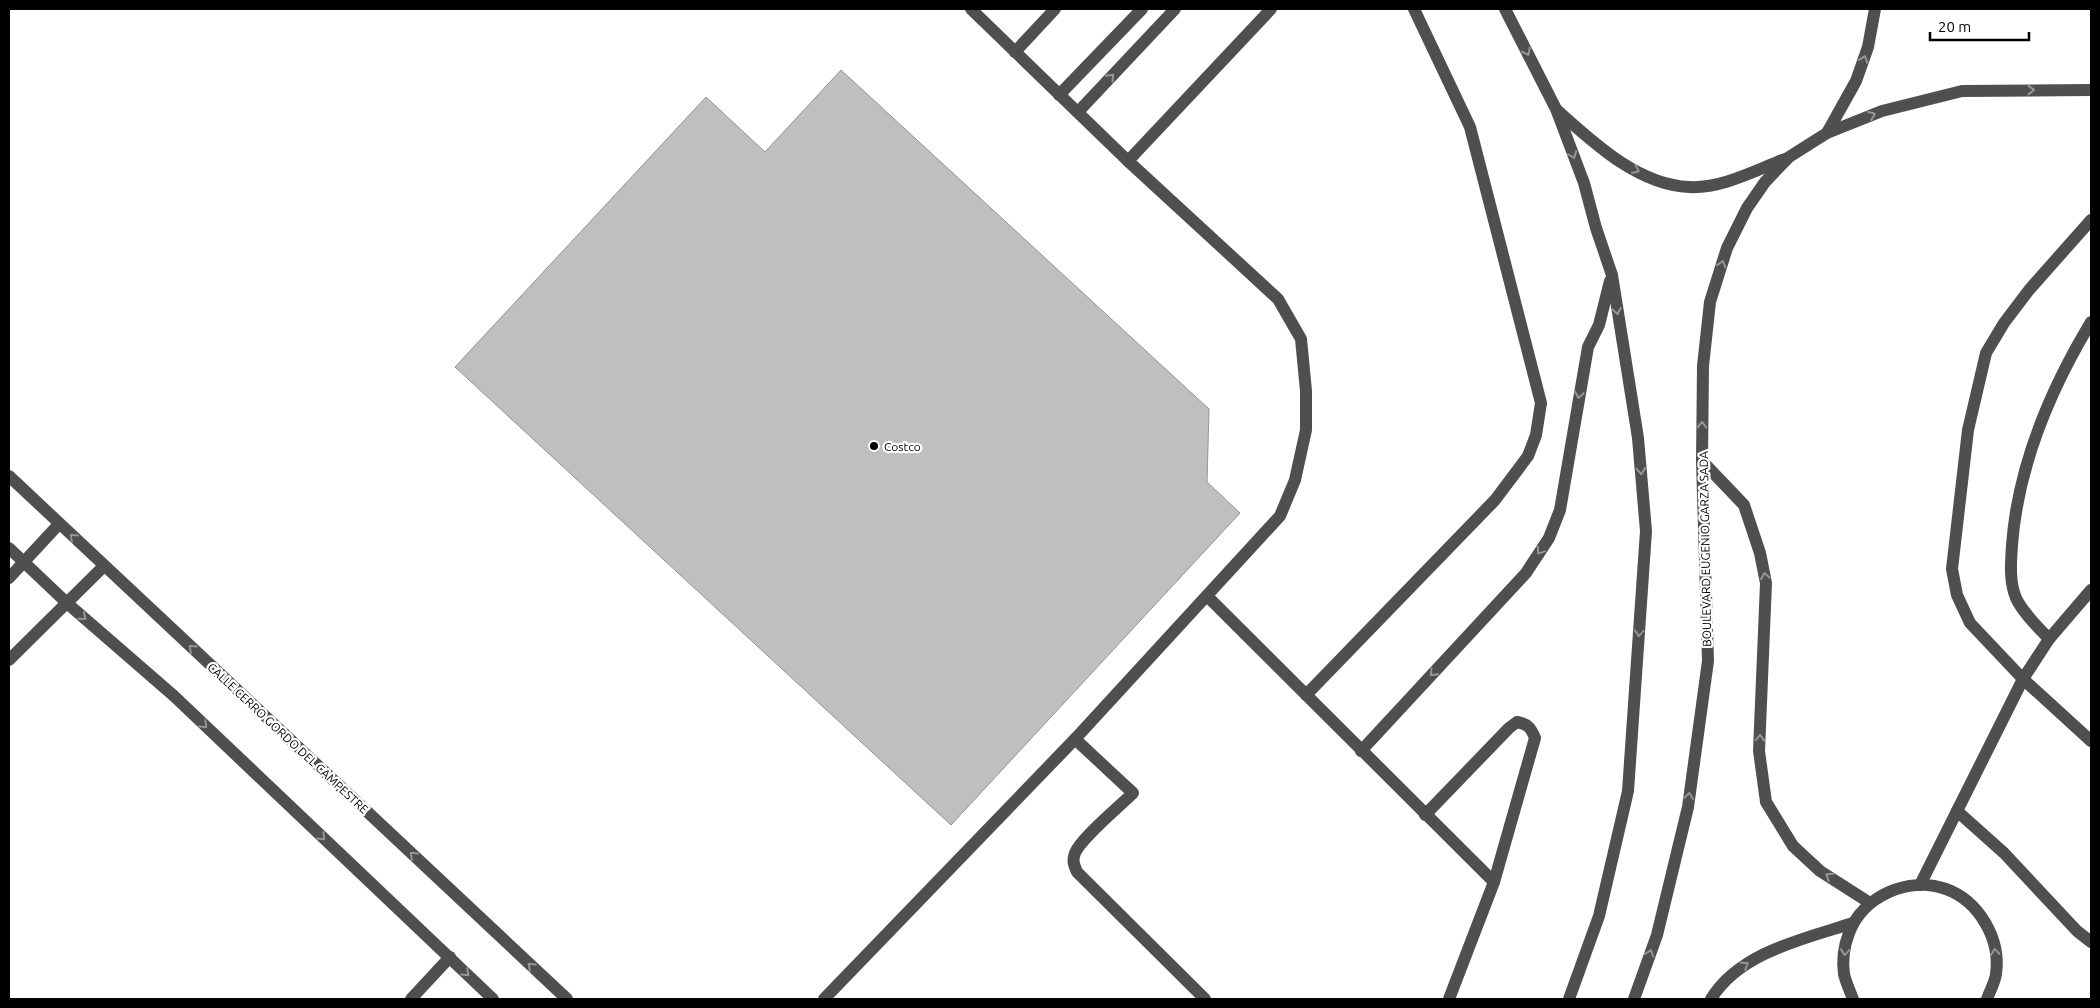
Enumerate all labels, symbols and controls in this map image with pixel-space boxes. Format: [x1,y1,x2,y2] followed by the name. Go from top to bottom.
[1930,10,2029,42] scale bar
[1938,18,1971,35] text: 20 m
[1521,47,1531,56] one-way arrow
[1858,55,1868,63] one-way arrow
[1105,73,1114,82] one-way arrow
[2028,85,2035,95] one-way arrow
[1867,111,1876,121] one-way arrow
[1567,150,1577,159] one-way arrow
[1631,164,1640,175] one-way arrow
[1716,261,1726,269] one-way arrow
[1612,306,1622,315] one-way arrow
[1575,391,1585,399] one-way arrow
[1697,420,1707,428] one-way arrow
[868,440,880,452] marker: Costco
[884,440,921,453] place label: Costco
[1697,451,1713,647] street label: BOULEVARD EUGENIO GARZA SADA
[1635,468,1646,476] one-way arrow
[70,534,79,543] one-way arrow
[1537,545,1546,555] one-way arrow
[1760,572,1770,581] one-way arrow
[77,611,86,620] one-way arrow
[1633,630,1644,638] one-way arrow
[188,645,197,654] one-way arrow
[205,660,371,816] street label: CALLE CERRO GORDO DEL CAMPESTRE
[1430,667,1439,676] one-way arrow
[199,719,208,728] one-way arrow
[1754,734,1765,742] one-way arrow
[1683,791,1694,799] one-way arrow
[317,831,326,840] one-way arrow
[409,852,418,861] one-way arrow
[1825,873,1834,883] one-way arrow
[1989,948,2000,956] one-way arrow
[1839,949,1850,957] one-way arrow
[1644,950,1654,958] one-way arrow
[1739,962,1749,971] one-way arrow
[528,963,537,972] one-way arrow
[460,967,469,976] one-way arrow

